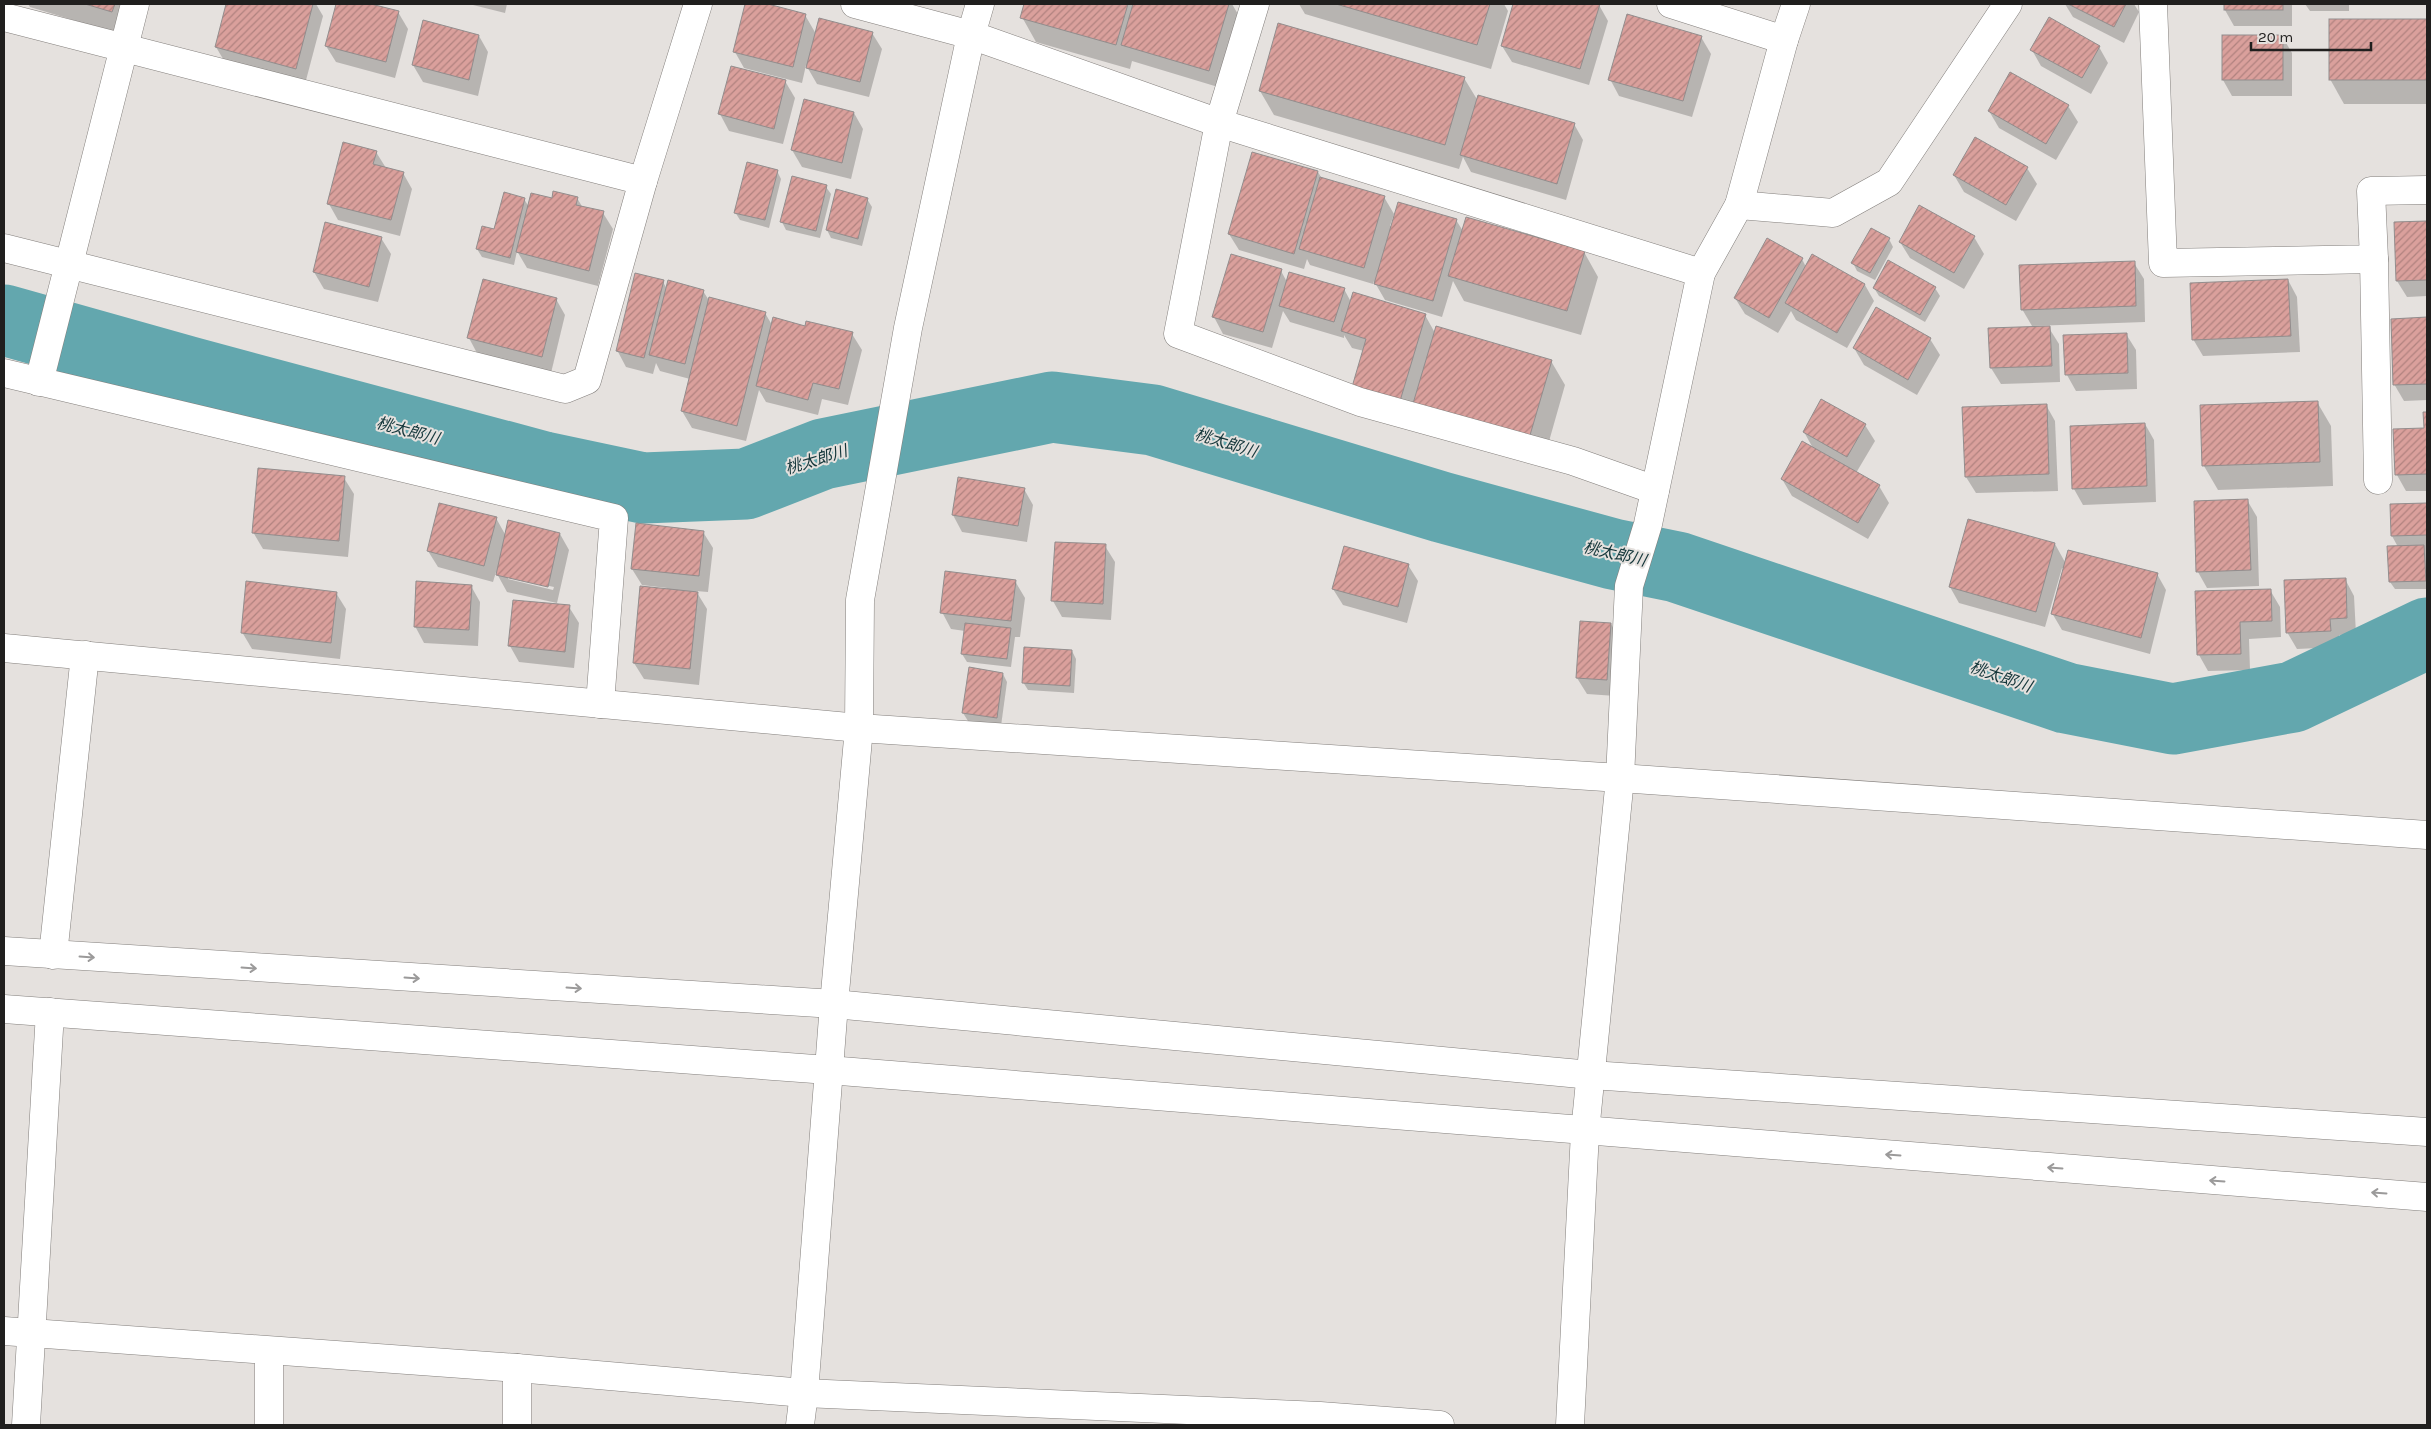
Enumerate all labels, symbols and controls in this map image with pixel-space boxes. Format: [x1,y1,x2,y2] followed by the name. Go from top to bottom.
[2251,20,2371,52] scale bar
[2258,28,2293,46] text: 20 m
[374,413,443,448] water label: 桃太郎川
[1192,424,1261,462] water label: 桃太郎川
[783,440,851,478] water label: 桃太郎川
[1582,537,1650,570] water label: 桃太郎川
[1967,657,2036,697] water label: 桃太郎川
[79,953,95,962] one-way arrow
[241,963,257,972] one-way arrow
[403,973,419,982] one-way arrow
[566,983,582,993] one-way arrow
[1885,1151,1901,1160] one-way arrow
[2047,1163,2063,1173] one-way arrow
[2209,1176,2225,1185] one-way arrow
[2371,1189,2387,1198] one-way arrow

